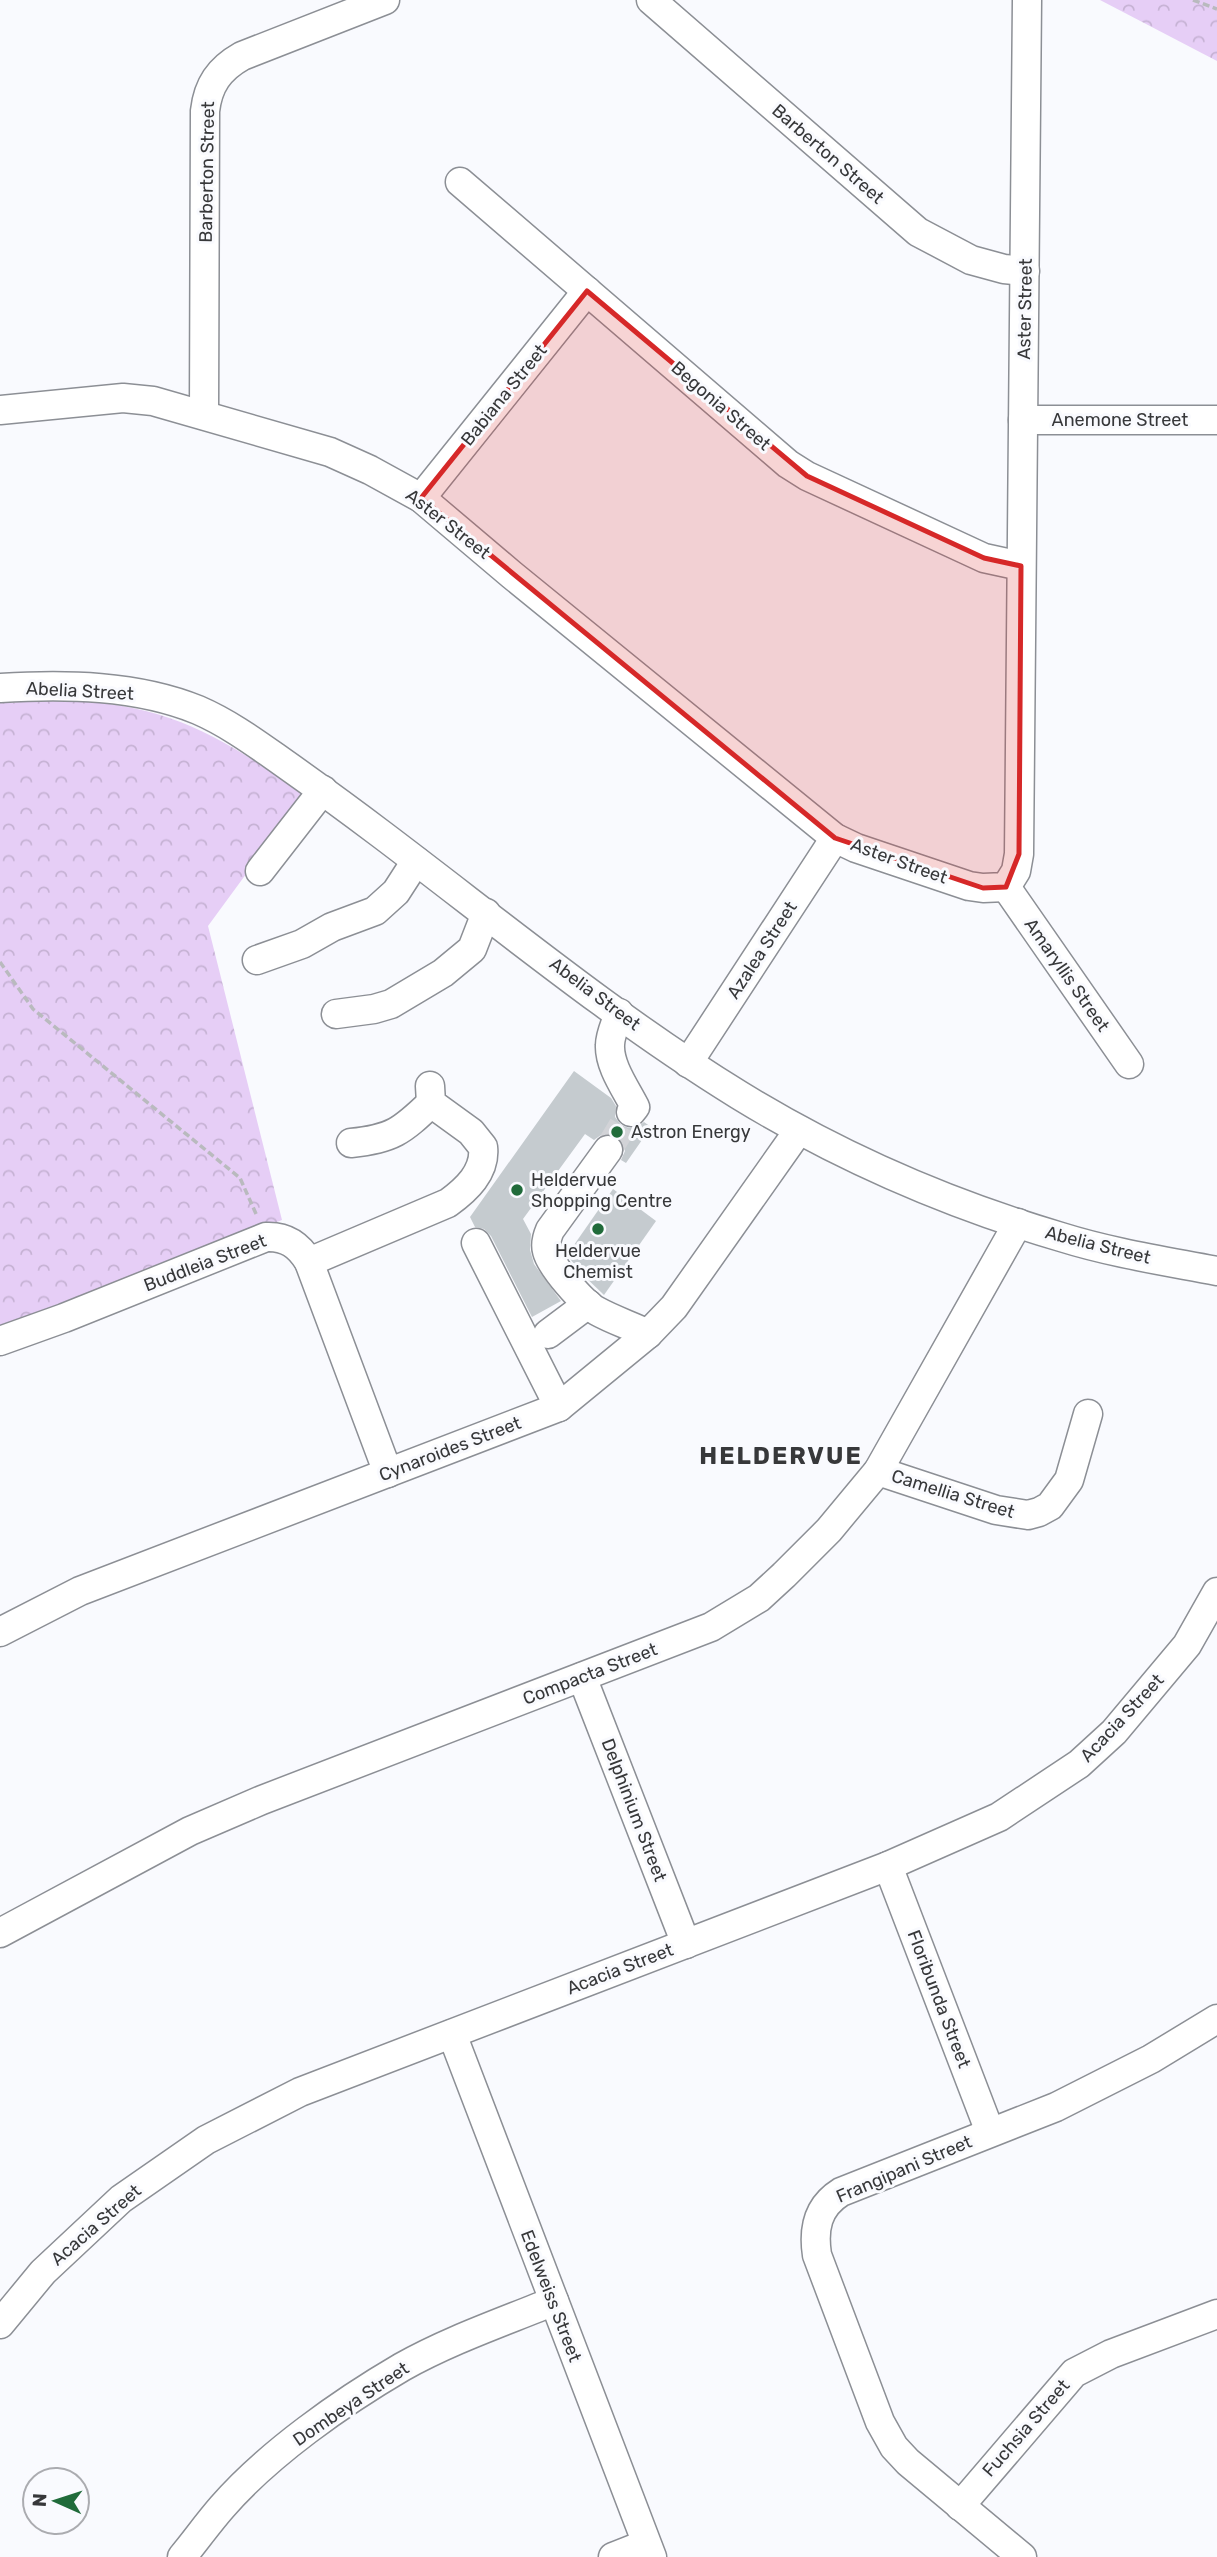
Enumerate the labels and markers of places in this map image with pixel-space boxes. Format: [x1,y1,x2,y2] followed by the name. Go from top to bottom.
[631,1121,751,1143] place label: Astron Energy
[609,1124,625,1140] marker: Astron Energy
[531,1169,672,1212] place label: Heldervue Shopping Centre
[509,1182,525,1198] marker: Heldervue Shopping Centre
[590,1221,606,1237] marker: Heldervue Chemist
[555,1240,641,1283] place label: Heldervue Chemist

